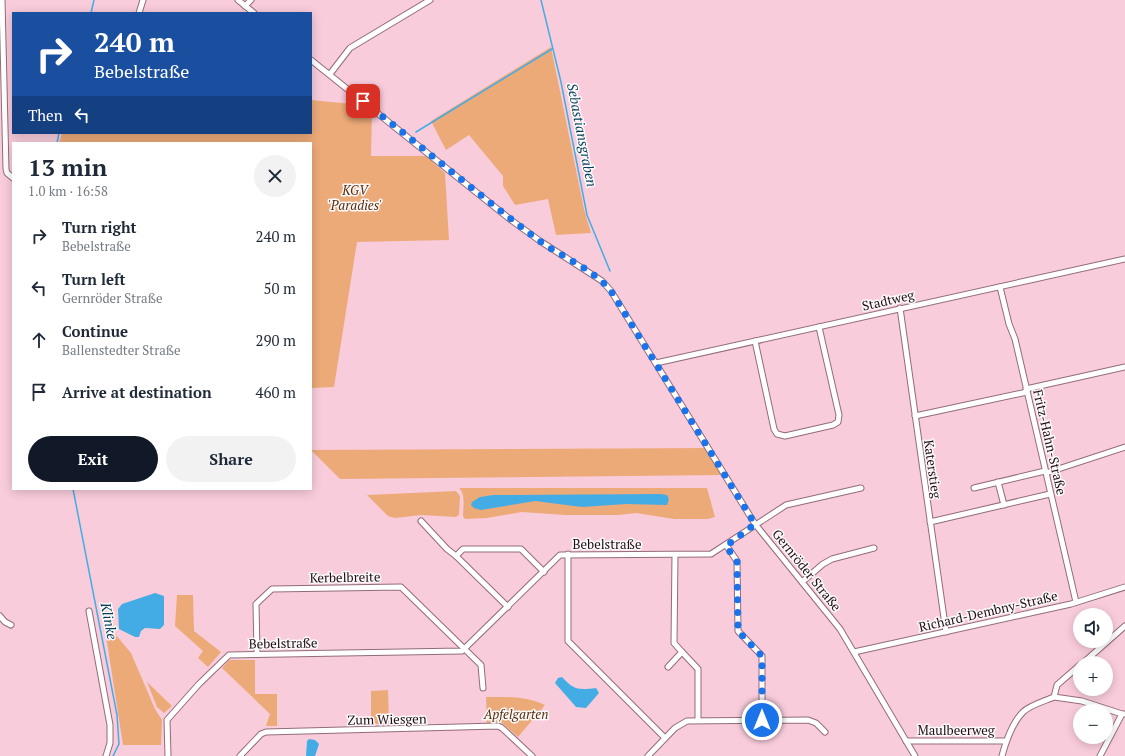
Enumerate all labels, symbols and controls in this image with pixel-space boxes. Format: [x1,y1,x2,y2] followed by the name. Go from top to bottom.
[94,23,175,60] text: 240 m
[28,28,80,80] icon: right
[94,59,189,83] text: Bebelstraße
[563,81,602,188] water label: Sebastiansgraben
[346,84,380,118] pin
[352,90,374,112] icon: arrive
[71,104,93,126] icon: left
[28,105,63,125] text: Then
[28,151,107,183] text: 13 min
[254,155,296,197] button: close
[328,181,382,214] park label: KGV 'Paradies'
[28,182,108,200] text: 1.0 km · 16:58
[62,217,137,237] text: Turn right
[28,225,50,247] icon: right
[255,226,296,246] text: 240 m
[62,237,131,255] text: Bebelstraße
[62,269,126,289] text: Turn left
[28,277,50,299] icon: left
[263,278,296,298] text: 50 m
[860,285,916,315] street label: Stadtweg
[62,289,162,307] text: Gernröder Straße
[62,321,128,341] text: Continue
[28,329,50,351] icon: ahead
[255,330,296,350] text: 290 m
[62,341,181,359] text: Ballenstedter Straße
[28,381,50,403] icon: arrive
[62,382,212,402] text: Arrive at destination
[255,382,296,402] text: 460 m
[1029,388,1071,496] street label: Fritz-Hahn-Straße
[28,436,158,482] button: Exit
[166,436,296,482] button: Share
[920,439,946,500] street label: Katerstieg
[768,525,846,615] street label: Gernröder Straße
[573,535,641,553] street label: Bebelstraße
[309,567,381,587] street label: Kerbelbreite
[917,586,1059,636] street label: Richard-Dembny-Straße
[96,600,122,642] water label: Klinke
[1073,608,1113,744] map controls
[1073,608,1113,648] button: sound
[248,633,318,653] street label: Bebelstraße
[1073,656,1113,696] button: +
[741,699,783,741] position arrow
[1073,704,1113,744] button: −
[483,705,548,723] park label: Apfelgarten
[347,709,427,729] street label: Zum Wiesgen
[917,721,995,739] street label: Maulbeerweg

